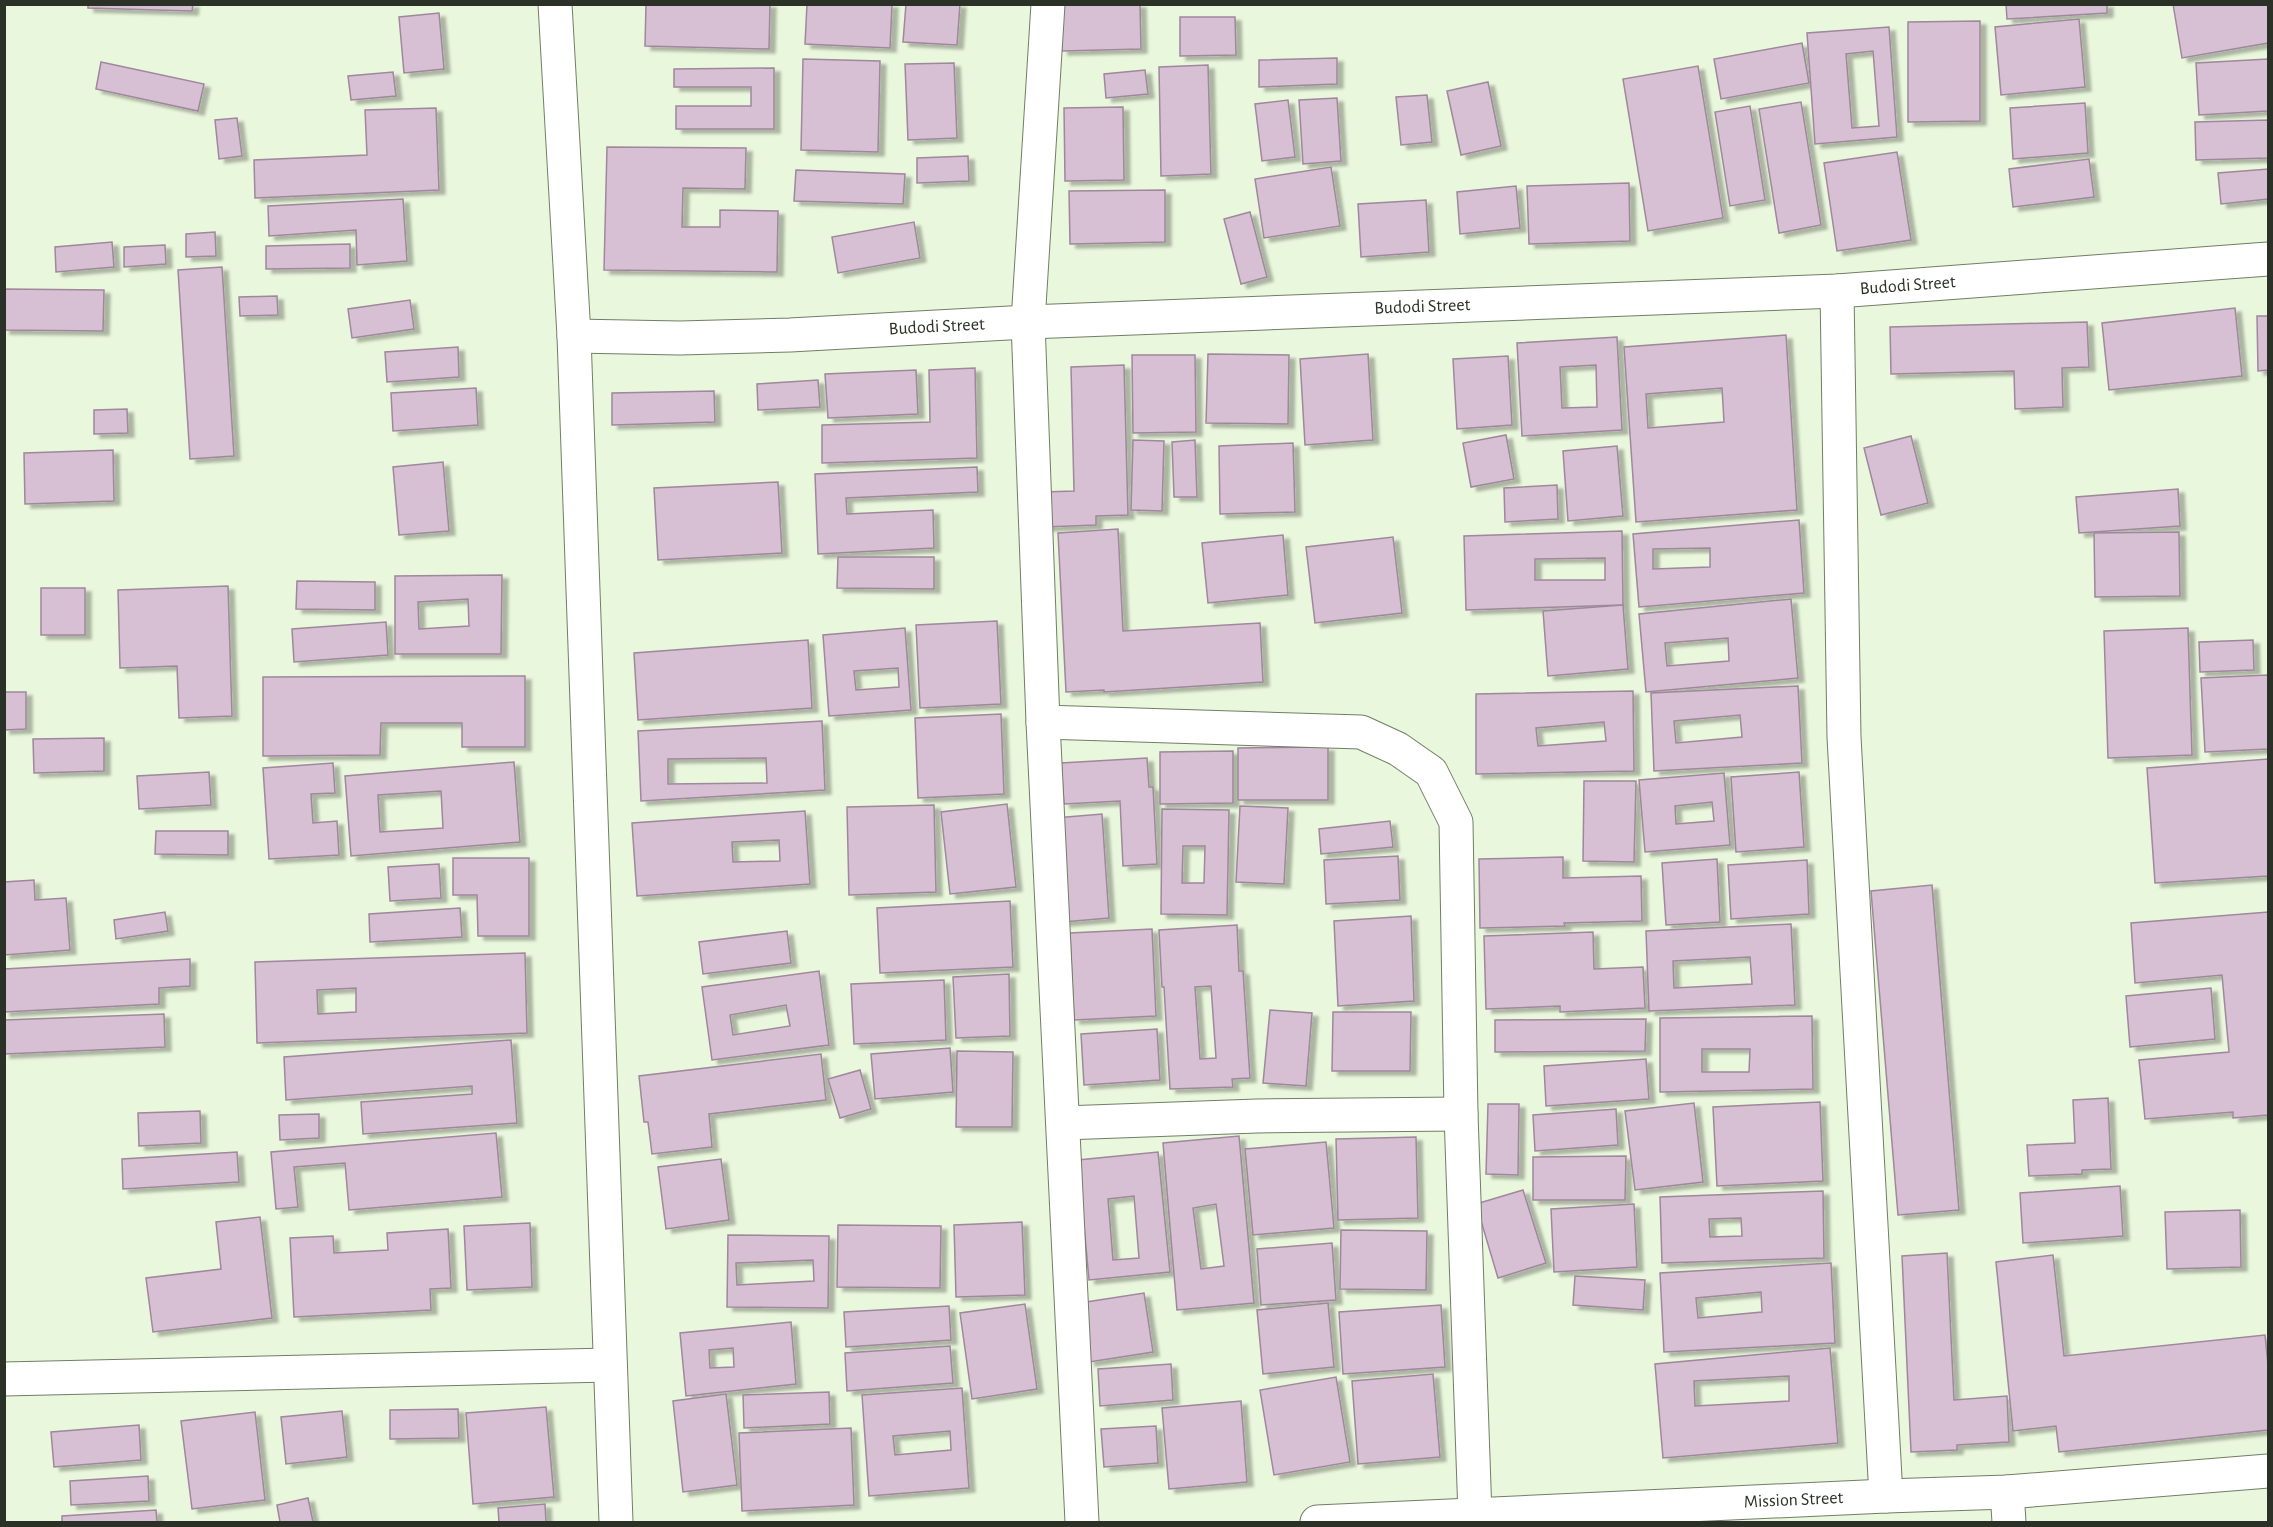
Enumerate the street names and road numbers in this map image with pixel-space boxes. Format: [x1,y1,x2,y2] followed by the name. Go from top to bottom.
[1859,273,1957,298] street label: Budodi Street
[1374,296,1471,318] street label: Budodi Street
[888,315,985,339] street label: Budodi Street
[1743,1489,1844,1511] street label: Mission Street

